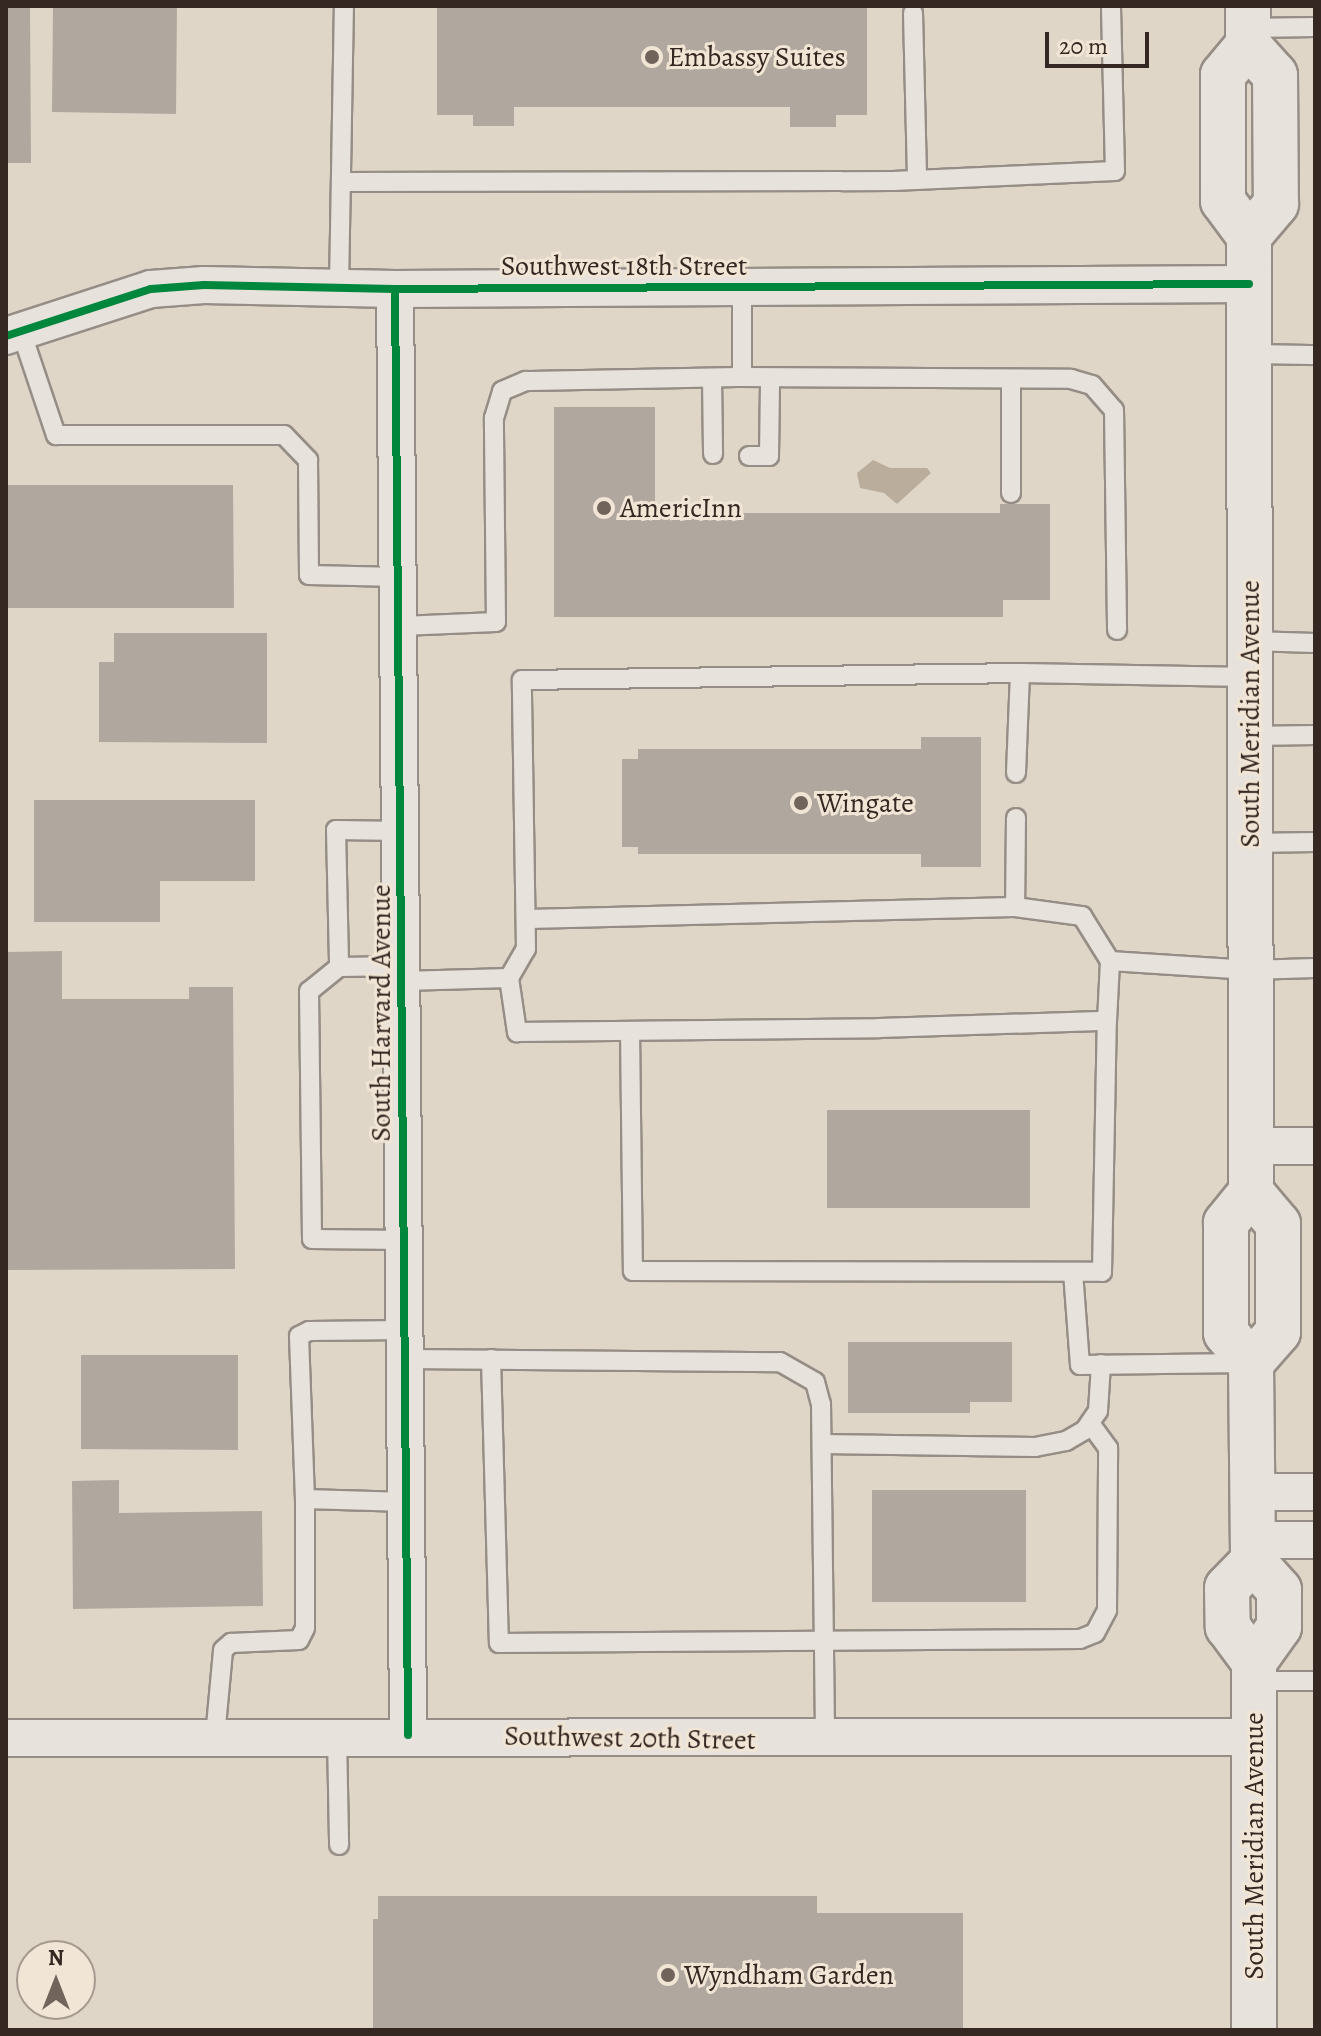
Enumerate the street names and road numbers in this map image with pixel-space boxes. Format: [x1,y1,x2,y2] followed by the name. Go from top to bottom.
[501,249,747,283] street label: Southwest 18th Street
[1233,580,1267,848] street label: South Meridian Avenue
[364,884,398,1142] street label: South Harvard Avenue
[1237,1712,1271,1980] street label: South Meridian Avenue
[504,1719,756,1757] street label: Southwest 20th Street

